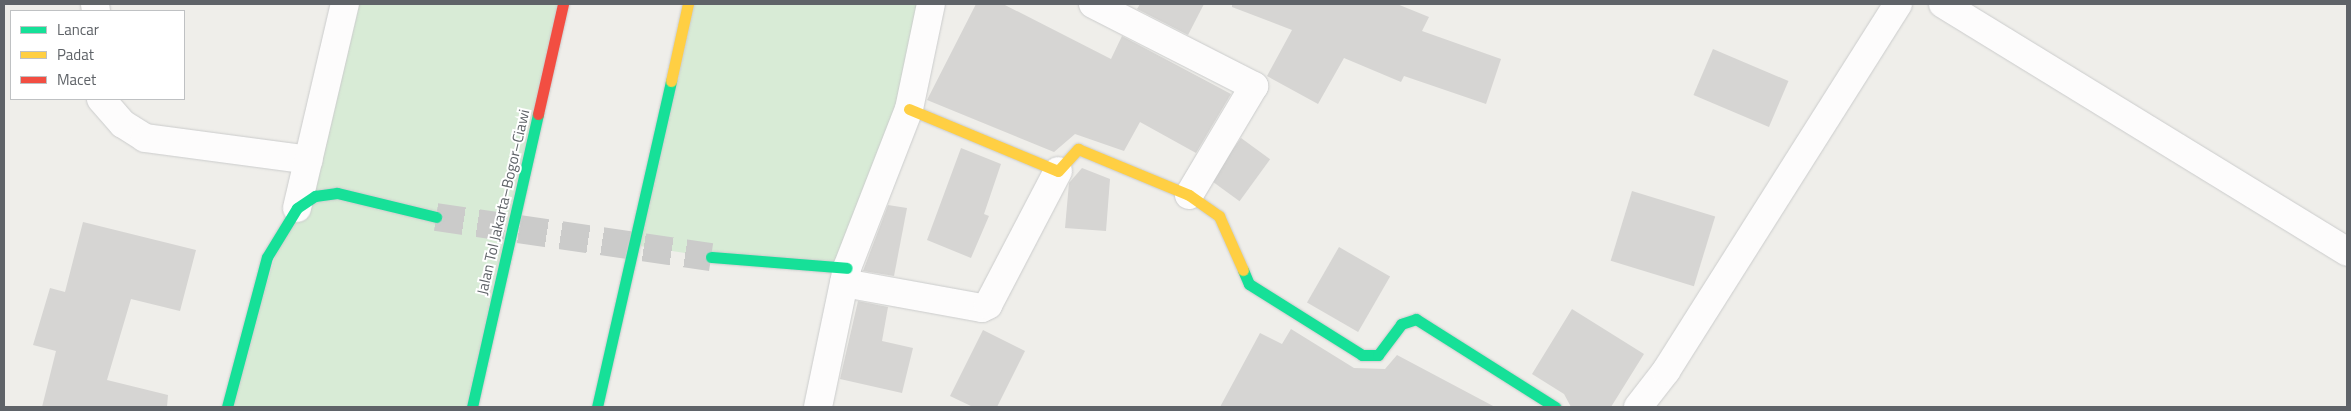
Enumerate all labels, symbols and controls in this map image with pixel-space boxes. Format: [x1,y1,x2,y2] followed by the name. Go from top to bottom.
[10,10,185,100] legend
[57,18,99,41] text: Lancar
[57,43,94,66] text: Padat
[57,68,96,91] text: Macet
[473,108,533,296] street label: Jalan Tol Jakarta–Bogor–Ciawi

